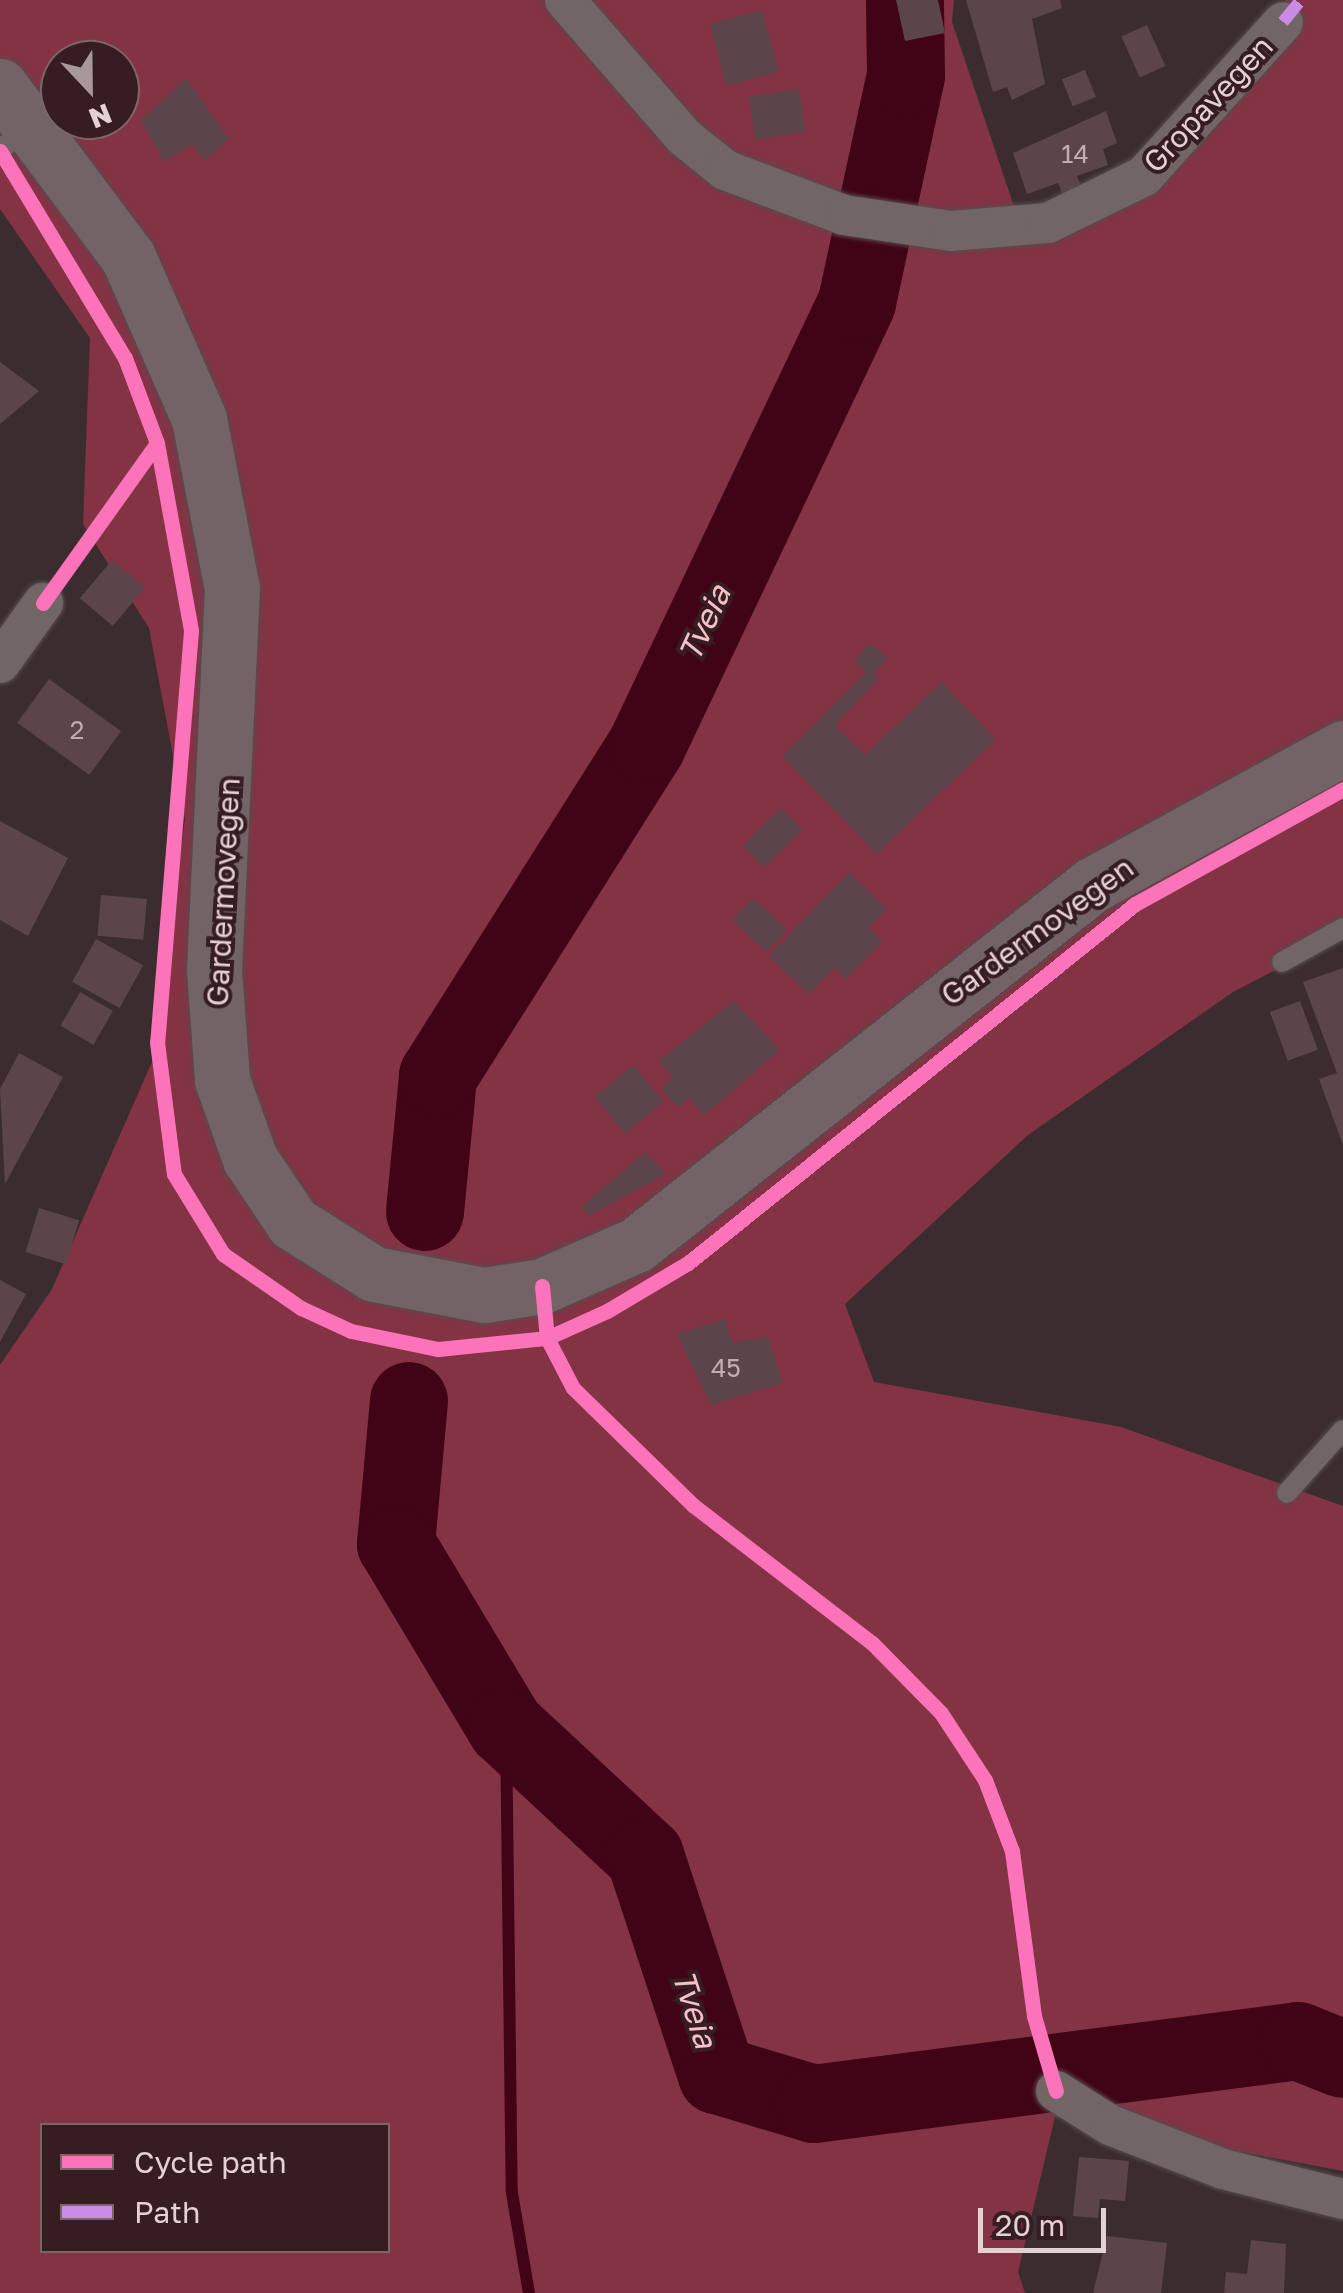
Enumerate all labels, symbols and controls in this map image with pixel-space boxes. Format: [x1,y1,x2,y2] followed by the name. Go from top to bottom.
[1136,28,1280,180] street label: Gropavegen
[40,40,140,140] north arrow
[85,97,117,136] text: N
[1061,139,1089,169] house number: 14
[670,579,738,667] water label: Tveia
[70,715,84,745] house number: 2
[199,777,247,1007] street label: Gardermovegen
[934,849,1140,1013] street label: Gardermovegen
[711,1353,741,1383] house number: 45
[664,1965,726,2053] water label: Tveia
[40,2123,390,2253] legend
[134,2144,287,2180] text: Cycle path
[983,2188,1110,2250] scale bar
[134,2194,200,2230] text: Path
[995,2207,1065,2243] text: 20 m

